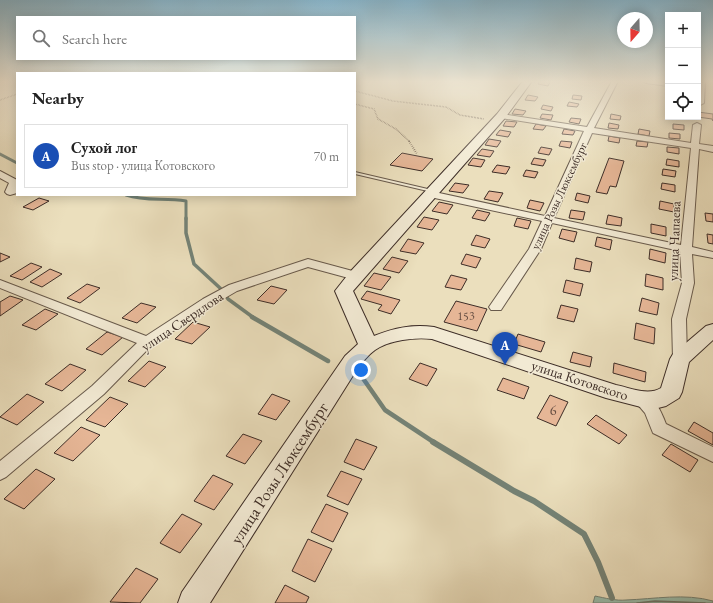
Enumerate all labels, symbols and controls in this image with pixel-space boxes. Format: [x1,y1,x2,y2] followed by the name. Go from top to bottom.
[617,12,653,48] north arrow
[665,12,701,120] map controls
[665,12,701,48] button: +
[16,16,356,60] search box
[30,27,52,49] icon: search
[62,29,127,48] text: Search here
[665,48,701,84] button: −
[665,84,701,120] button: locate
[32,87,84,109] text: Nearby
[71,138,137,157] text: Сухой лог
[527,139,591,252] street label: улица Розы Люксембург
[41,148,51,165] text: A
[314,148,339,165] text: 70 m
[71,157,215,174] text: Bus stop · улица Котовского
[664,200,684,281] street label: улица Чапаева
[137,287,227,355] street label: улица Свердлова
[457,308,475,324] house number: 153
[492,332,518,365] pin: A
[529,356,631,404] street label: улица Котовского
[351,360,371,380] your location
[225,398,333,548] street label: улица Розы Люксембург
[550,401,557,419] house number: 6

